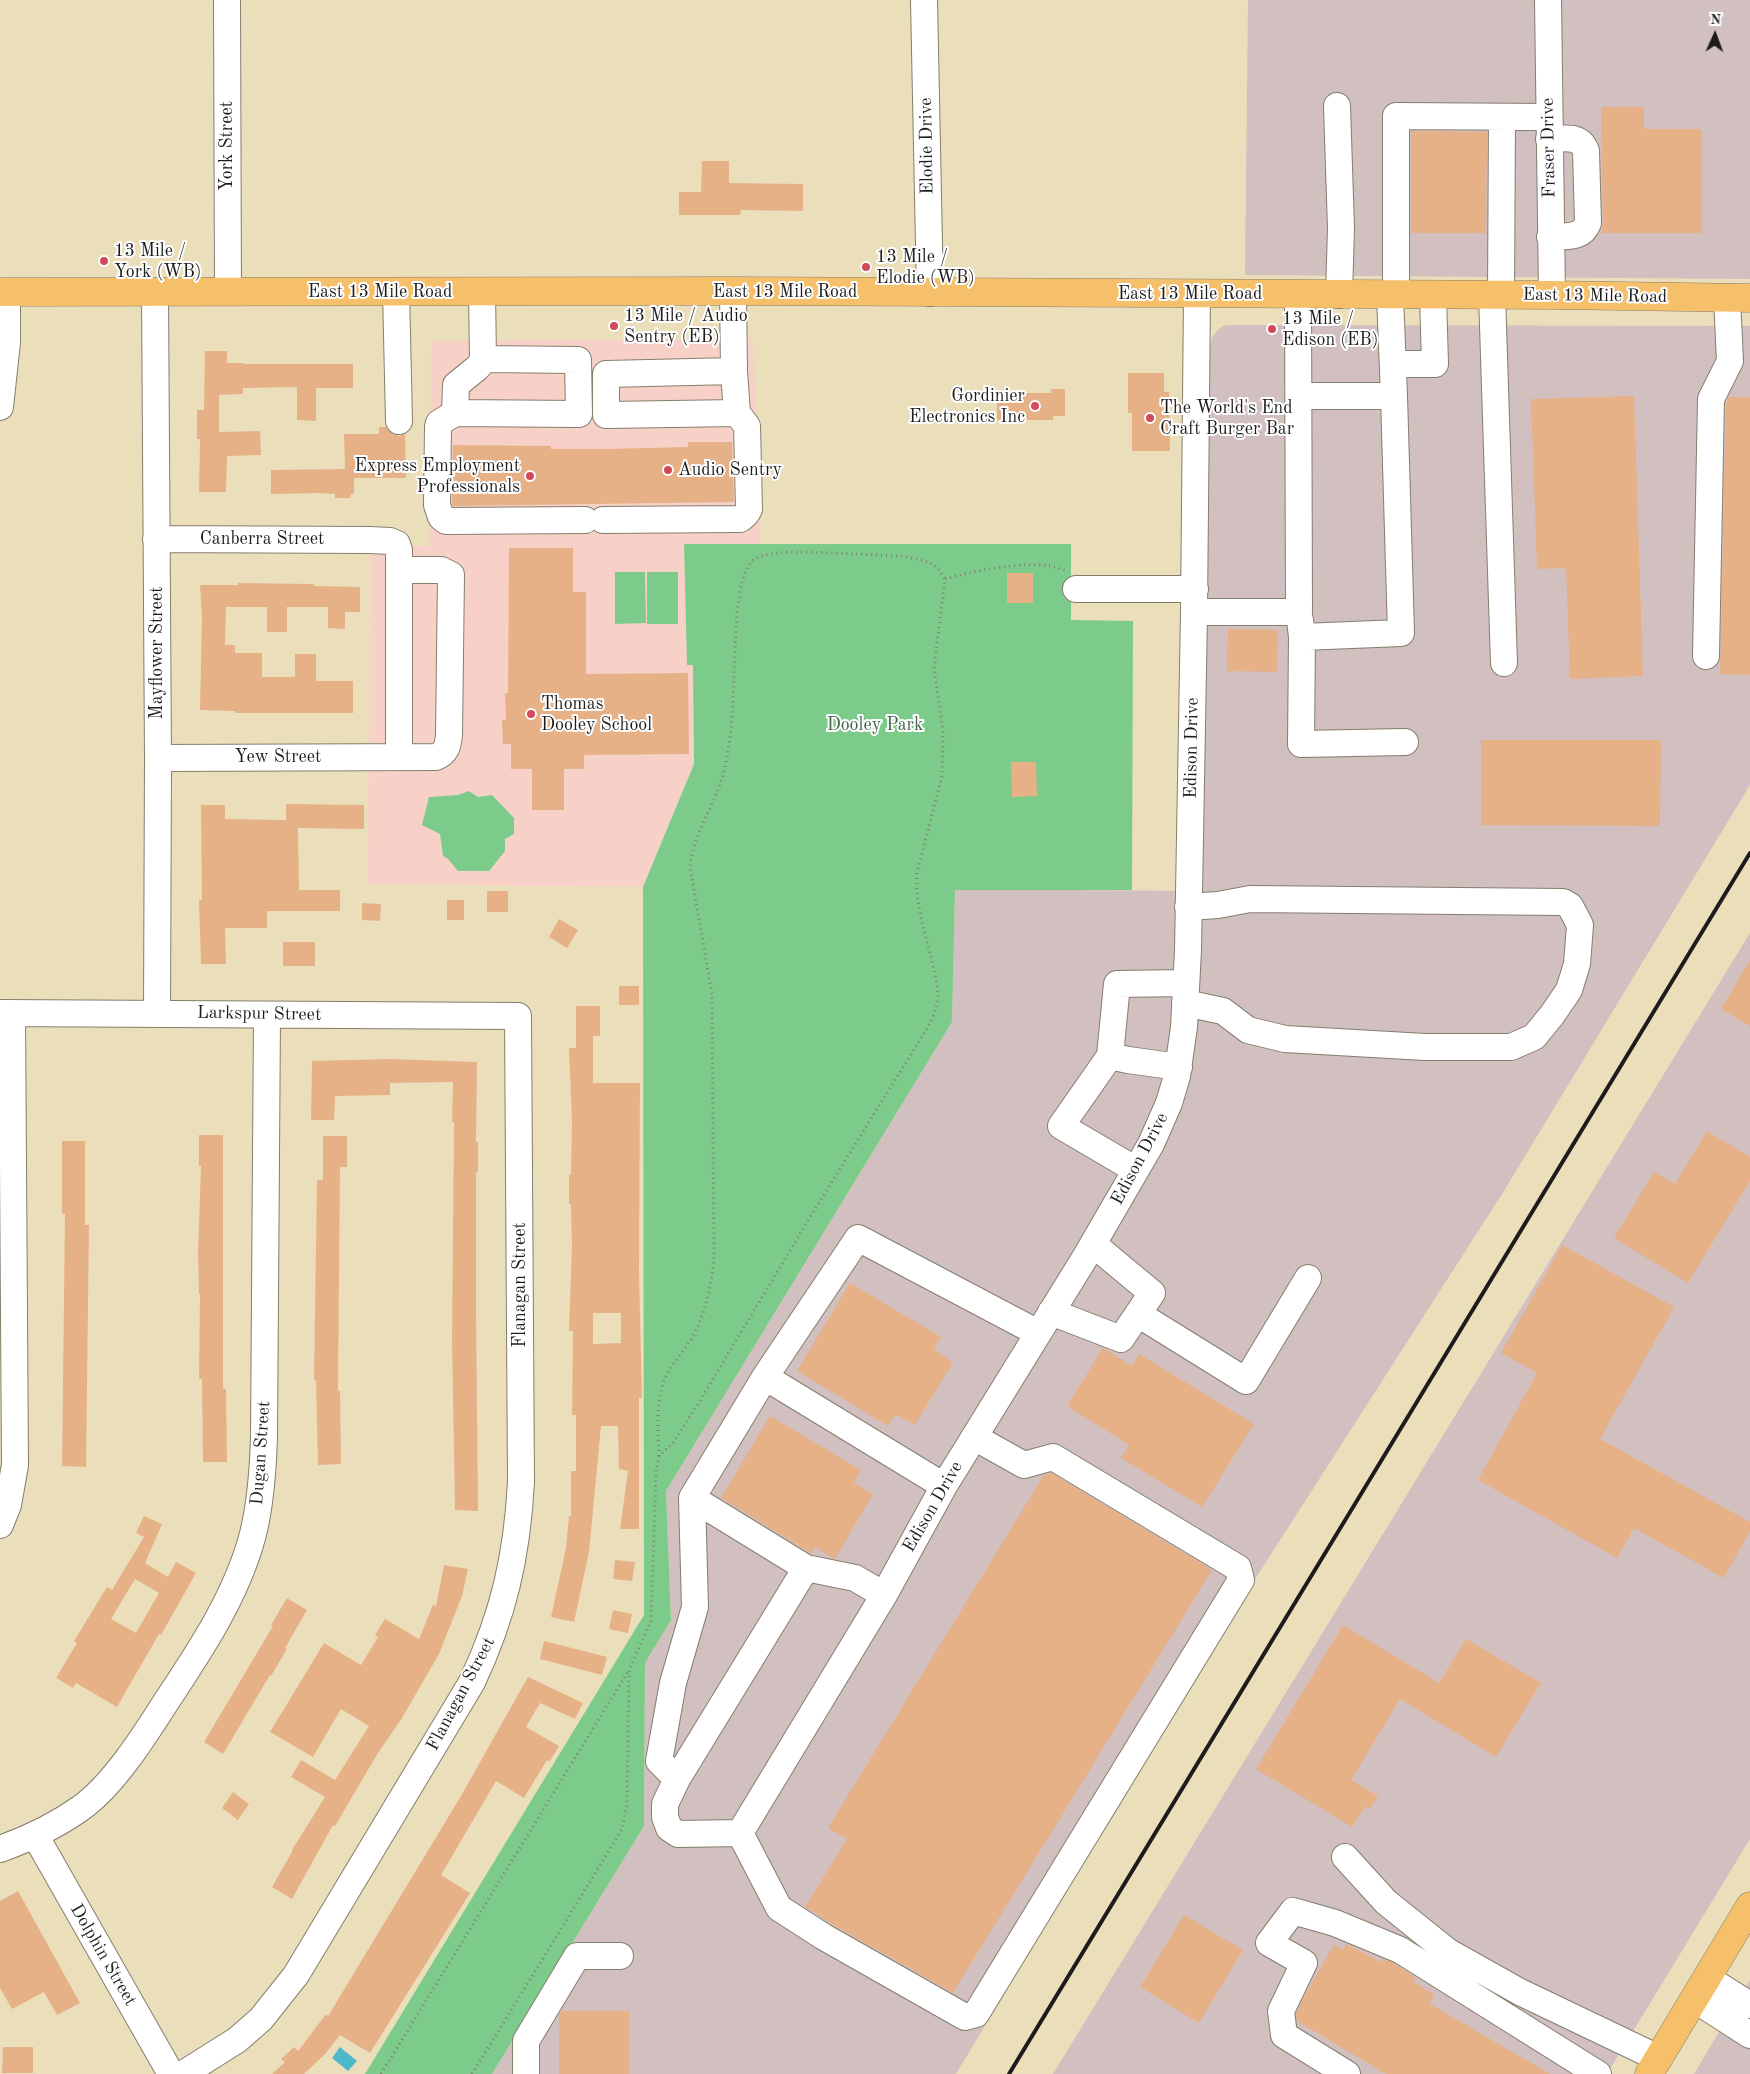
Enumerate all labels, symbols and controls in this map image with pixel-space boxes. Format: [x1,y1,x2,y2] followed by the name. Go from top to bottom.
[1690,10,1740,60] north arrow
[1710,13,1721,27] text: N
[915,97,939,195] street label: Elodie Drive
[1537,98,1561,198] street label: Fraser Drive
[216,101,238,191] street label: York Street
[114,240,201,282] place label: 13 Mile / York (WB)
[876,246,975,288] place label: 13 Mile / Elodie (WB)
[98,255,110,267] marker: 13 Mile / York (WB)
[860,261,872,273] marker: 13 Mile / Elodie (WB)
[308,281,452,303] street label: East 13 Mile Road
[713,281,857,303] street label: East 13 Mile Road
[1118,283,1262,305] street label: East 13 Mile Road
[1523,284,1667,308] street label: East 13 Mile Road
[624,305,748,348] place label: 13 Mile / Audio Sentry (EB)
[1282,308,1378,350] place label: 13 Mile / Edison (EB)
[608,320,620,332] marker: 13 Mile / Audio Sentry (EB)
[1266,323,1278,335] marker: 13 Mile / Edison (EB)
[909,385,1025,428] place label: Gordinier Electronics Inc
[1160,397,1294,439] place label: The World's End Craft Burger Bar
[1029,400,1041,412] marker: Gordinier Electronics Inc
[1144,412,1156,424] marker: The World's End Craft Burger Bar
[355,455,520,498] place label: Express Employment Professionals
[678,459,782,481] place label: Audio Sentry
[662,464,674,476] marker: Audio Sentry
[524,470,536,482] marker: Express Employment Professionals
[200,528,324,550] street label: Canberra Street
[146,587,168,719] street label: Mayflower Street
[541,693,652,736] place label: Thomas Dooley School
[1180,697,1204,799] street label: Edison Drive
[525,708,537,720] marker: Thomas Dooley School
[827,714,923,736] park label: Dooley Park
[235,746,321,768] street label: Yew Street
[197,1002,321,1026] street label: Larkspur Street
[1107,1109,1173,1209] street label: Edison Drive
[509,1222,531,1348] street label: Flanagan Street
[247,1400,275,1506] street label: Dugan Street
[898,1458,968,1556] street label: Edison Drive
[422,1633,500,1755] street label: Flanagan Street
[65,1900,141,2010] street label: Dolphin Street

